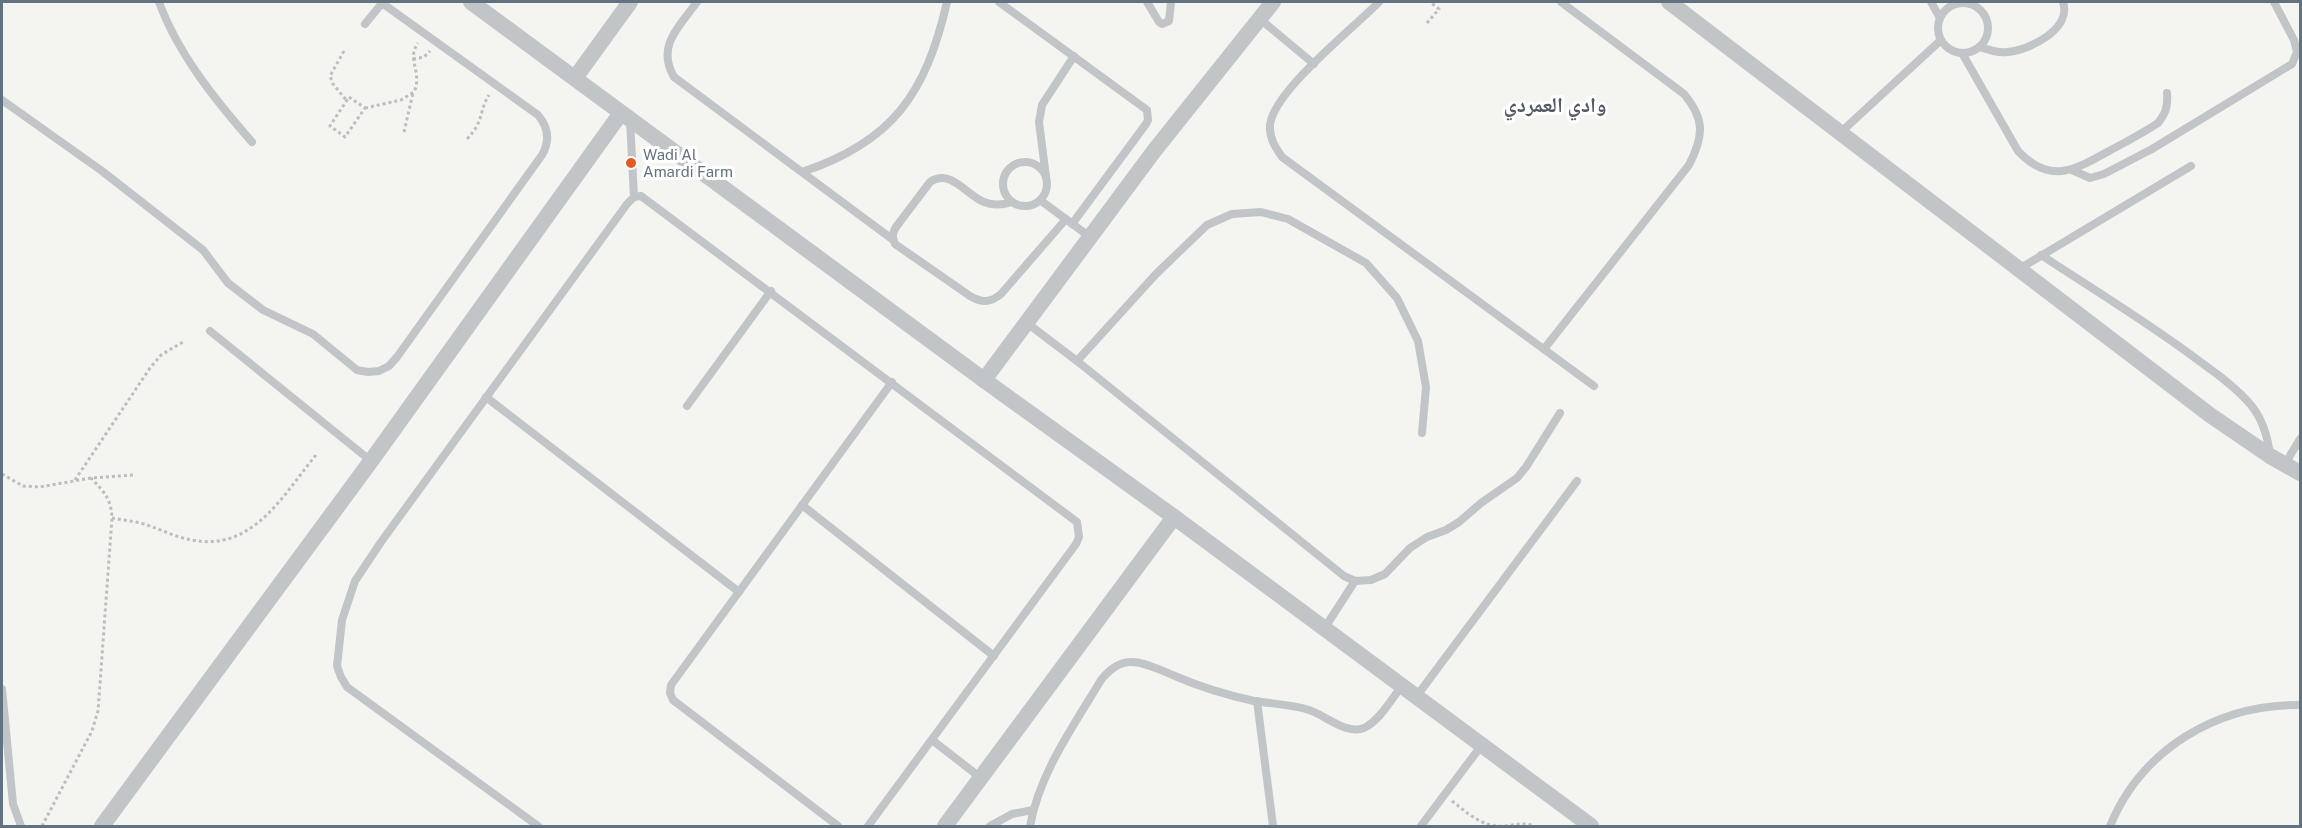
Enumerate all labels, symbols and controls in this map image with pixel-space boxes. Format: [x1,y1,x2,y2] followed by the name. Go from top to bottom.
[1503,92,1607,121] district label: وادي العمردي
[643,146,733,180] place label: Wadi Al Amardi Farm
[624,156,638,170] marker: Wadi Al Amardi Farm

